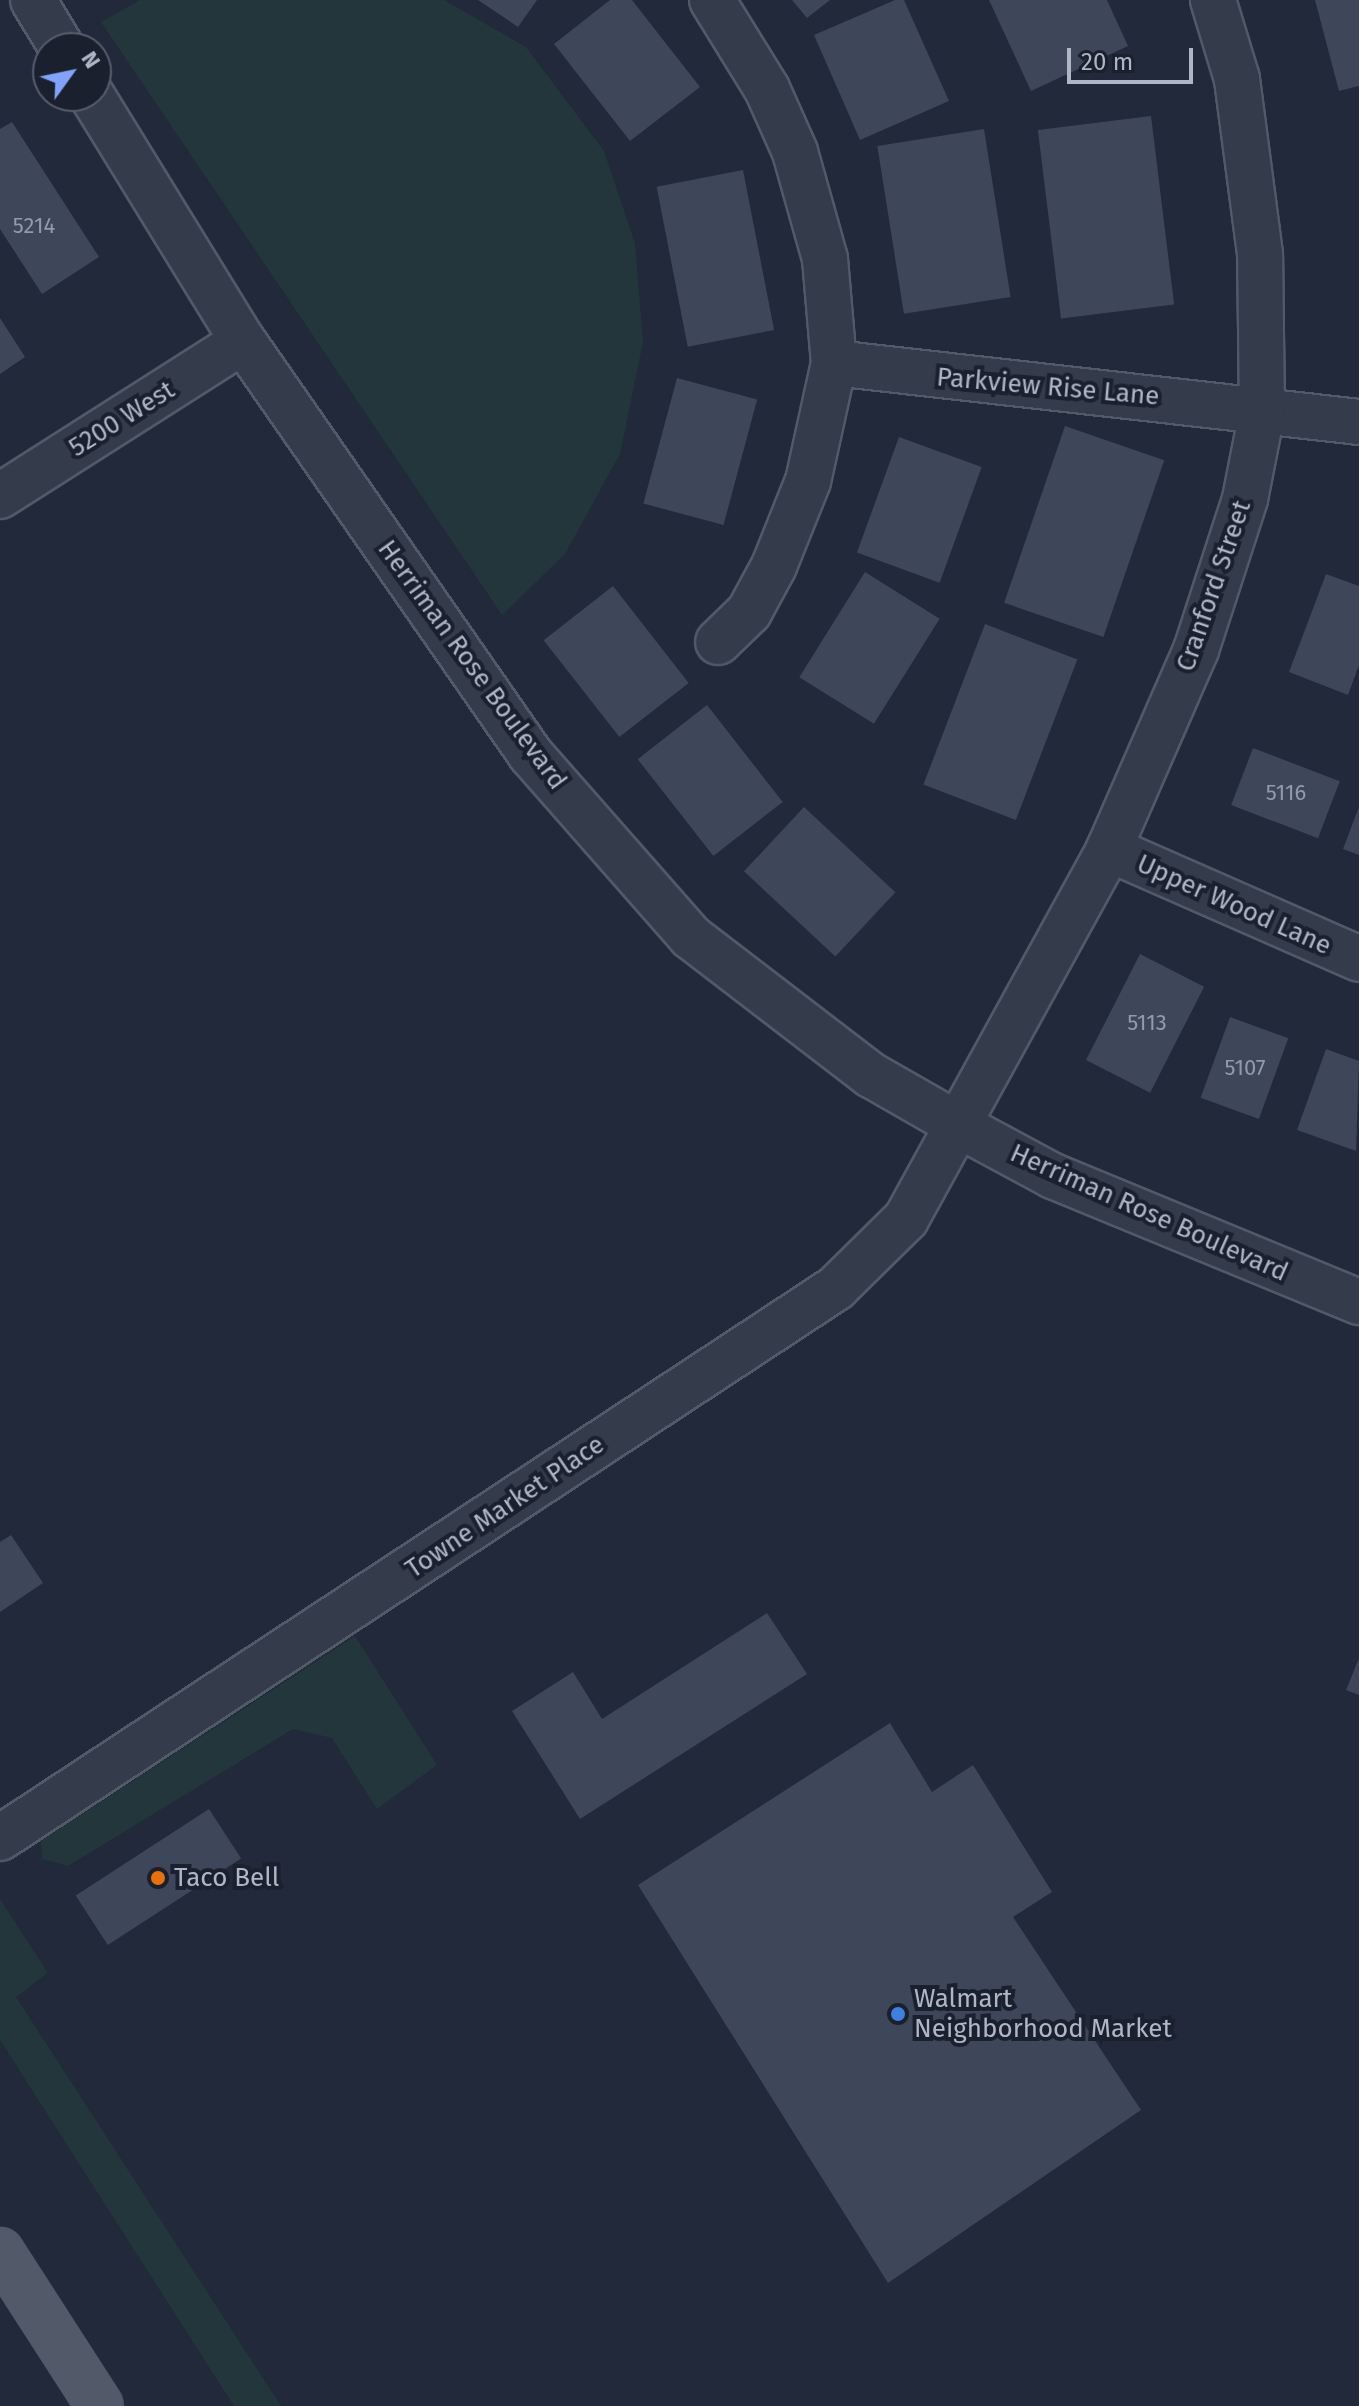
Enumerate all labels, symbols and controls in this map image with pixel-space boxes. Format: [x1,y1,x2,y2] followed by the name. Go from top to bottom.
[32,32,112,112] north arrow
[1071,32,1197,82] scale bar
[76,46,106,73] text: N
[1081,48,1133,76] text: 20 m
[13,213,55,239] house number: 5214
[935,362,1161,412] street label: Parkview Rise Lane
[64,374,180,464] street label: 5200 West
[1170,497,1258,675] street label: Cranford Street
[371,534,573,796] street label: Herriman Rose Boulevard
[1266,780,1306,806] house number: 5116
[1132,848,1336,962] street label: Upper Wood Lane
[1127,1010,1167,1036] house number: 5113
[1224,1055,1266,1081] house number: 5107
[1005,1138,1293,1288] street label: Herriman Rose Boulevard
[400,1429,610,1585] street label: Towne Market Place
[174,1862,279,1894] place label: Taco Bell
[149,1869,167,1887] marker: Taco Bell
[914,1983,1172,2044] place label: Walmart Neighborhood Market
[889,2005,907,2023] marker: Walmart Neighborhood Market

